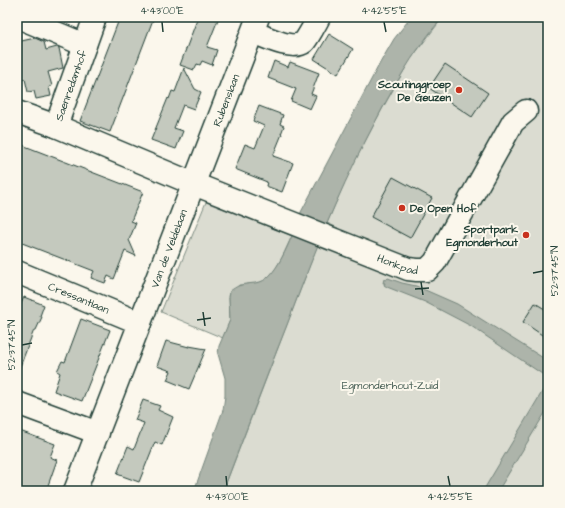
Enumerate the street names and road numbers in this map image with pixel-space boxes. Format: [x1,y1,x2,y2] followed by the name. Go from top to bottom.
[51,48,91,123] street label: Saenredamhof
[209,71,243,129] street label: Rubenslaan
[147,207,191,290] street label: Van de Veldelaan
[375,250,419,278] street label: Honkpad
[46,279,112,318] street label: Cressantlaan

